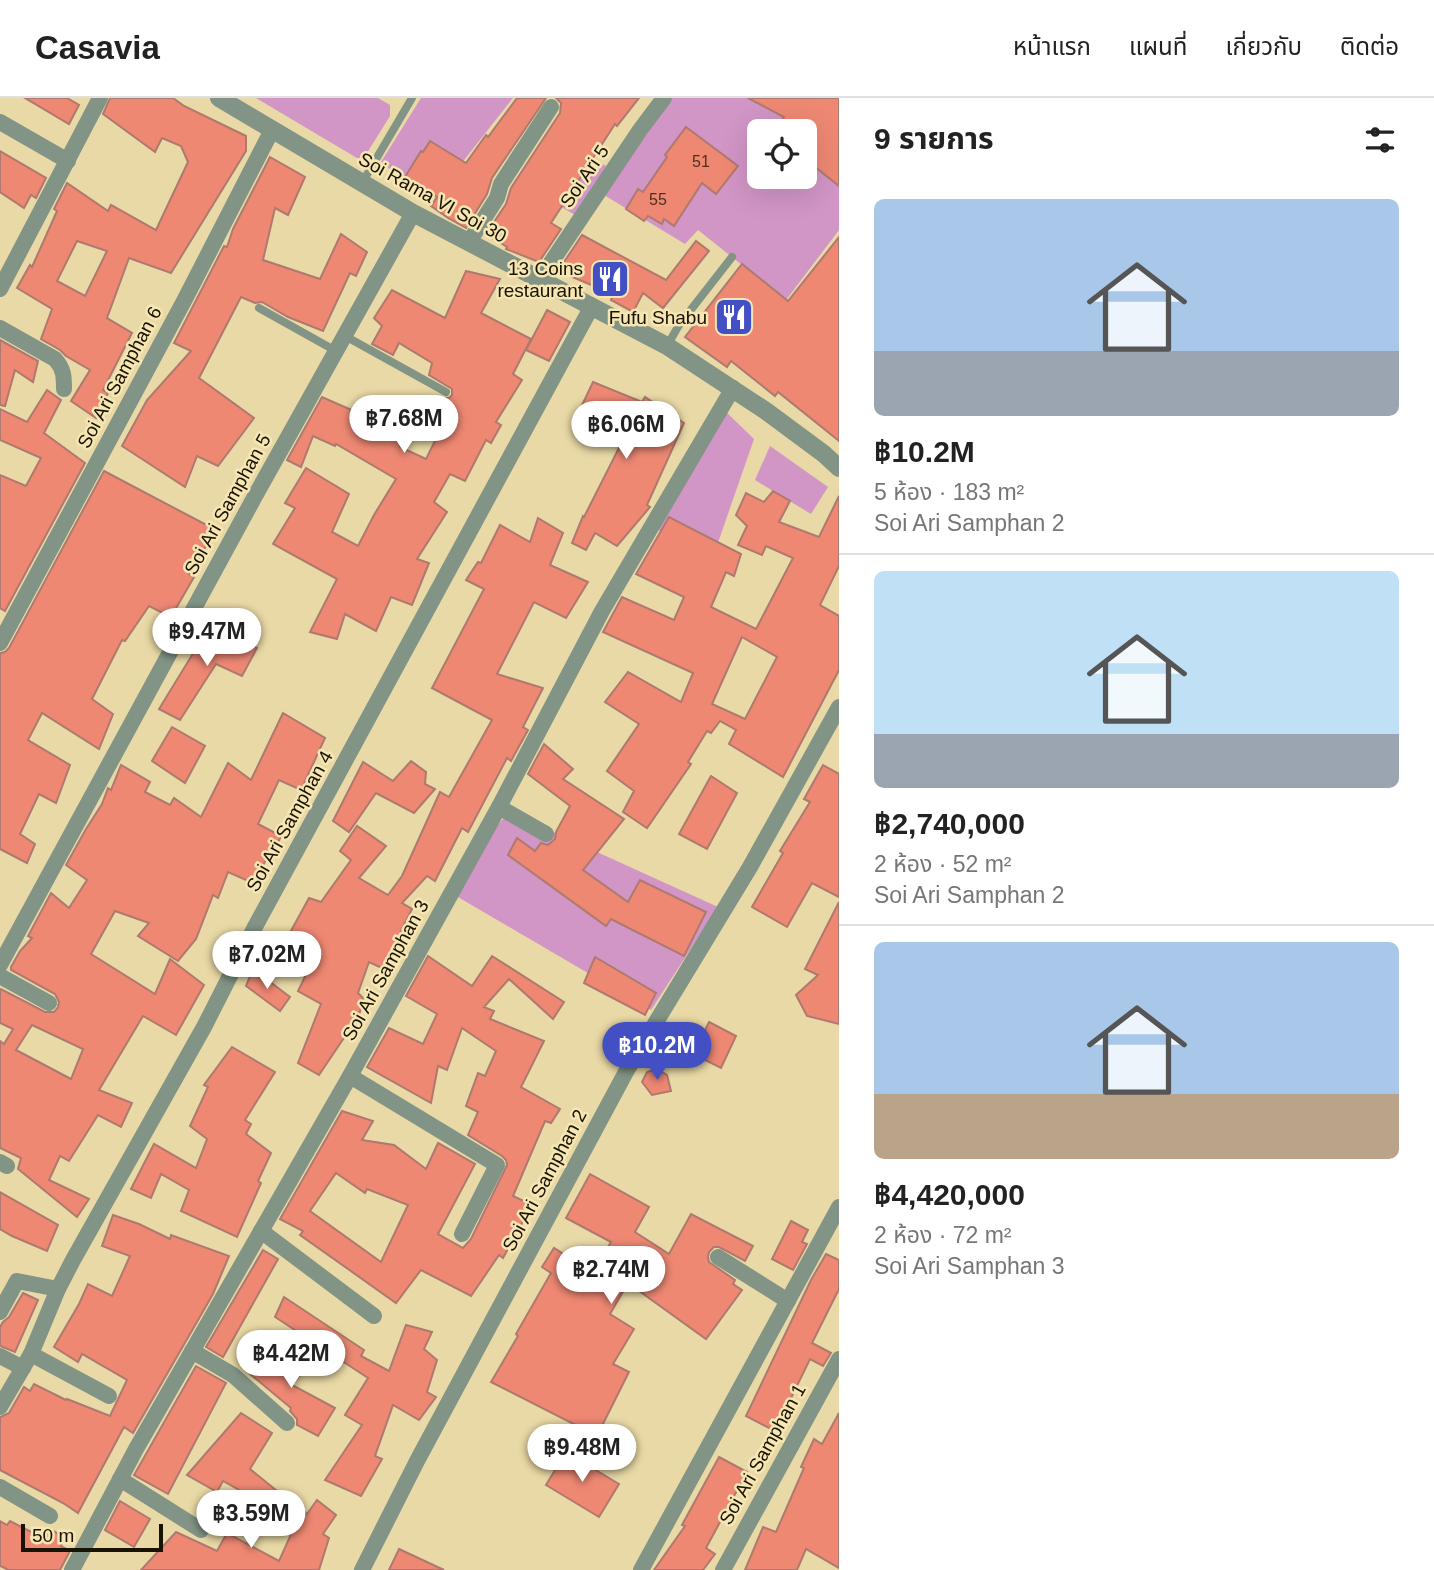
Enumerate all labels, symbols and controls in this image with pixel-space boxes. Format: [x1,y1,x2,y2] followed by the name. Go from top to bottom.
[35,29,160,66] text: Casavia
[1013,33,1091,60] text: หน้าแรก
[1129,33,1187,60] text: แผนที่
[1225,33,1302,60] text: เกี่ยวกับ
[1340,33,1399,60] text: ติดต่อ
[747,119,817,189] map controls
[747,119,817,189] button: locate
[1361,121,1399,159] icon: filters
[874,122,994,155] text: 9 รายการ
[556,141,613,211] street label: Soi Ari 5
[355,148,510,247] street label: Soi Rama VI Soi 30
[692,153,710,170] house number: 51
[649,191,667,208] house number: 55
[1074,244,1200,370] icon: home
[497,258,584,301] place label: 13 Coins restaurant
[589,258,631,300] restaurant icon: 13 Coins restaurant
[713,296,755,338] restaurant icon: Fufu Shabu
[73,303,166,452] street label: Soi Ari Samphan 6
[609,307,707,328] place label: Fufu Shabu
[347,396,461,455] pin: ฿7.68M
[569,402,683,461] pin: ฿6.06M
[365,405,443,431] text: ฿7.68M
[587,411,665,437] text: ฿6.06M
[180,430,275,578] street label: Soi Ari Samphan 5
[874,435,975,468] text: ฿10.2M
[874,479,1024,505] text: 5 ห้อง · 183 m²
[874,510,1065,536] text: Soi Ari Samphan 2
[150,608,264,668] pin: ฿9.47M
[1074,616,1200,742] icon: home
[168,618,246,644] text: ฿9.47M
[242,747,337,895] street label: Soi Ari Samphan 4
[874,807,1025,840] text: ฿2,740,000
[874,851,1011,877] text: 2 ห้อง · 52 m²
[874,882,1065,908] text: Soi Ari Samphan 2
[338,896,433,1044] street label: Soi Ari Samphan 3
[210,932,324,991] pin: ฿7.02M
[228,941,306,967] text: ฿7.02M
[1074,987,1200,1113] icon: home
[600,1023,714,1082] pin: ฿10.2M
[618,1032,696,1058] text: ฿10.2M
[498,1106,591,1255] street label: Soi Ari Samphan 2
[874,1178,1025,1211] text: ฿4,420,000
[874,1222,1011,1248] text: 2 ห้อง · 72 m²
[554,1246,668,1306] pin: ฿2.74M
[874,1253,1065,1279] text: Soi Ari Samphan 3
[572,1256,650,1282] text: ฿2.74M
[234,1330,348,1390] pin: ฿4.42M
[252,1340,330,1366] text: ฿4.42M
[715,1380,810,1528] street label: Soi Ari Samphan 1
[525,1424,639,1484] pin: ฿9.48M
[543,1434,621,1460] text: ฿9.48M
[194,1490,308,1550] pin: ฿3.59M
[212,1500,290,1526] text: ฿3.59M
[21,1521,163,1553] scale bar
[32,1525,74,1546] text: 50 m

